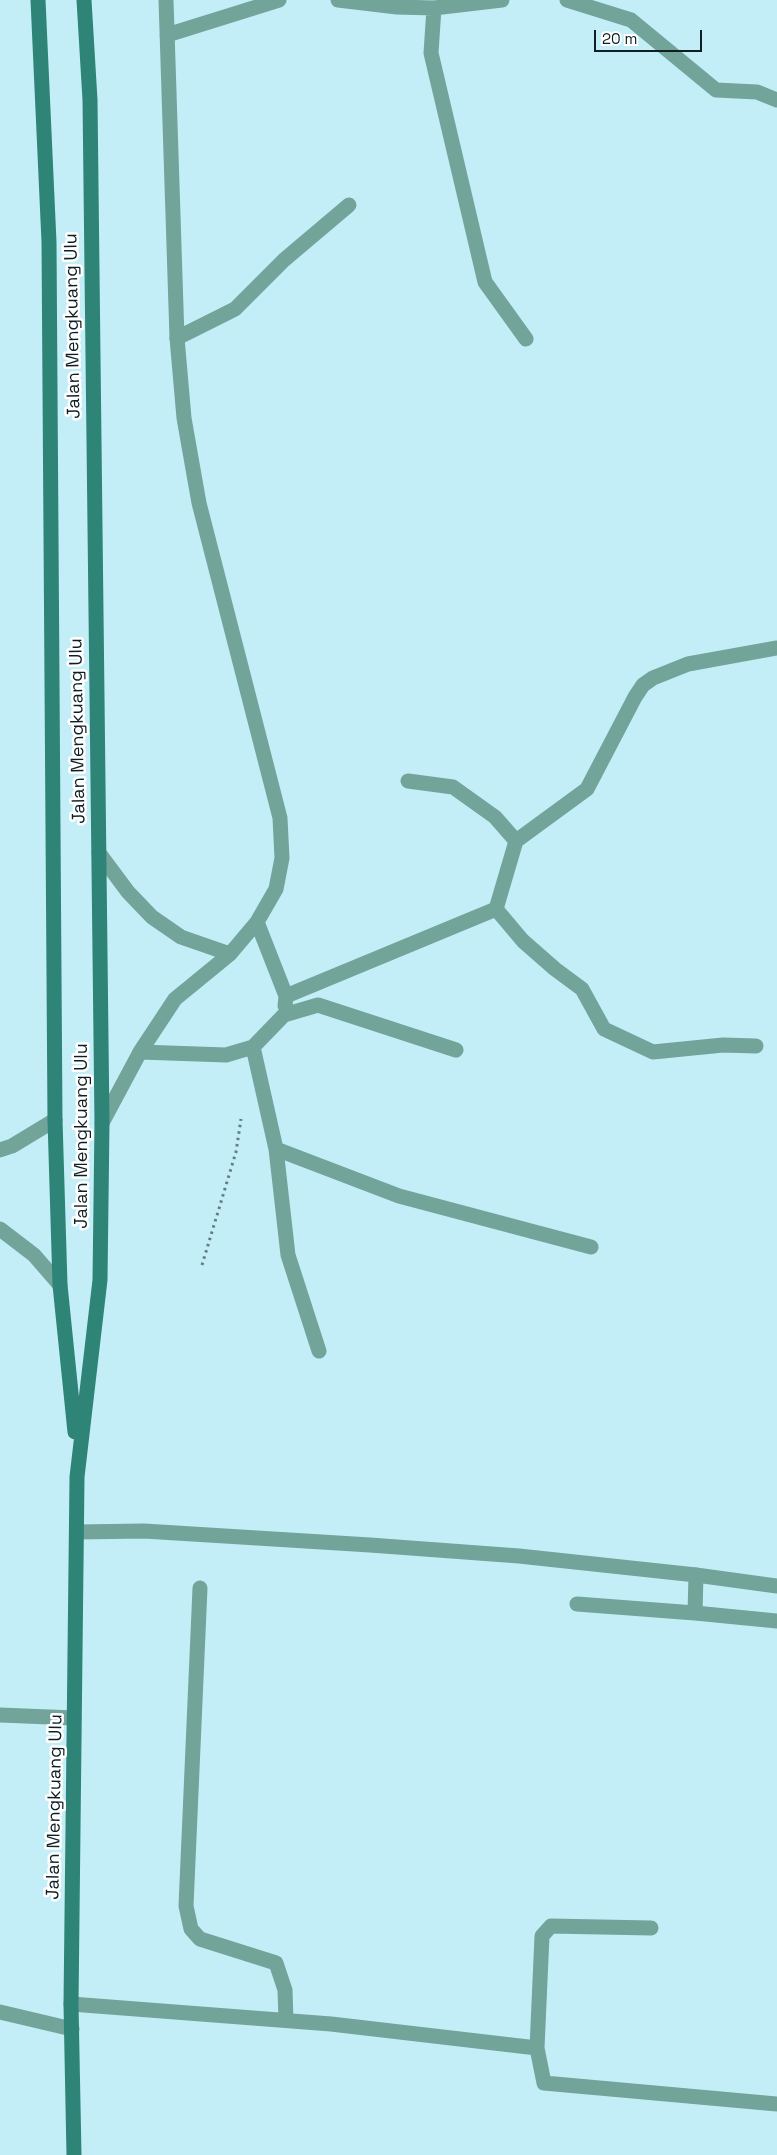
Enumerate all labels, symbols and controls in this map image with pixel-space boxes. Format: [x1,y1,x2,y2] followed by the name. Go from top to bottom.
[597,20,704,52] scale bar
[602,29,637,48] text: 20 m
[61,233,85,419] street label: Jalan Mengkuang Ulu
[66,638,90,824] street label: Jalan Mengkuang Ulu
[71,1043,93,1229] street label: Jalan Mengkuang Ulu
[43,1714,67,1900] street label: Jalan Mengkuang Ulu

